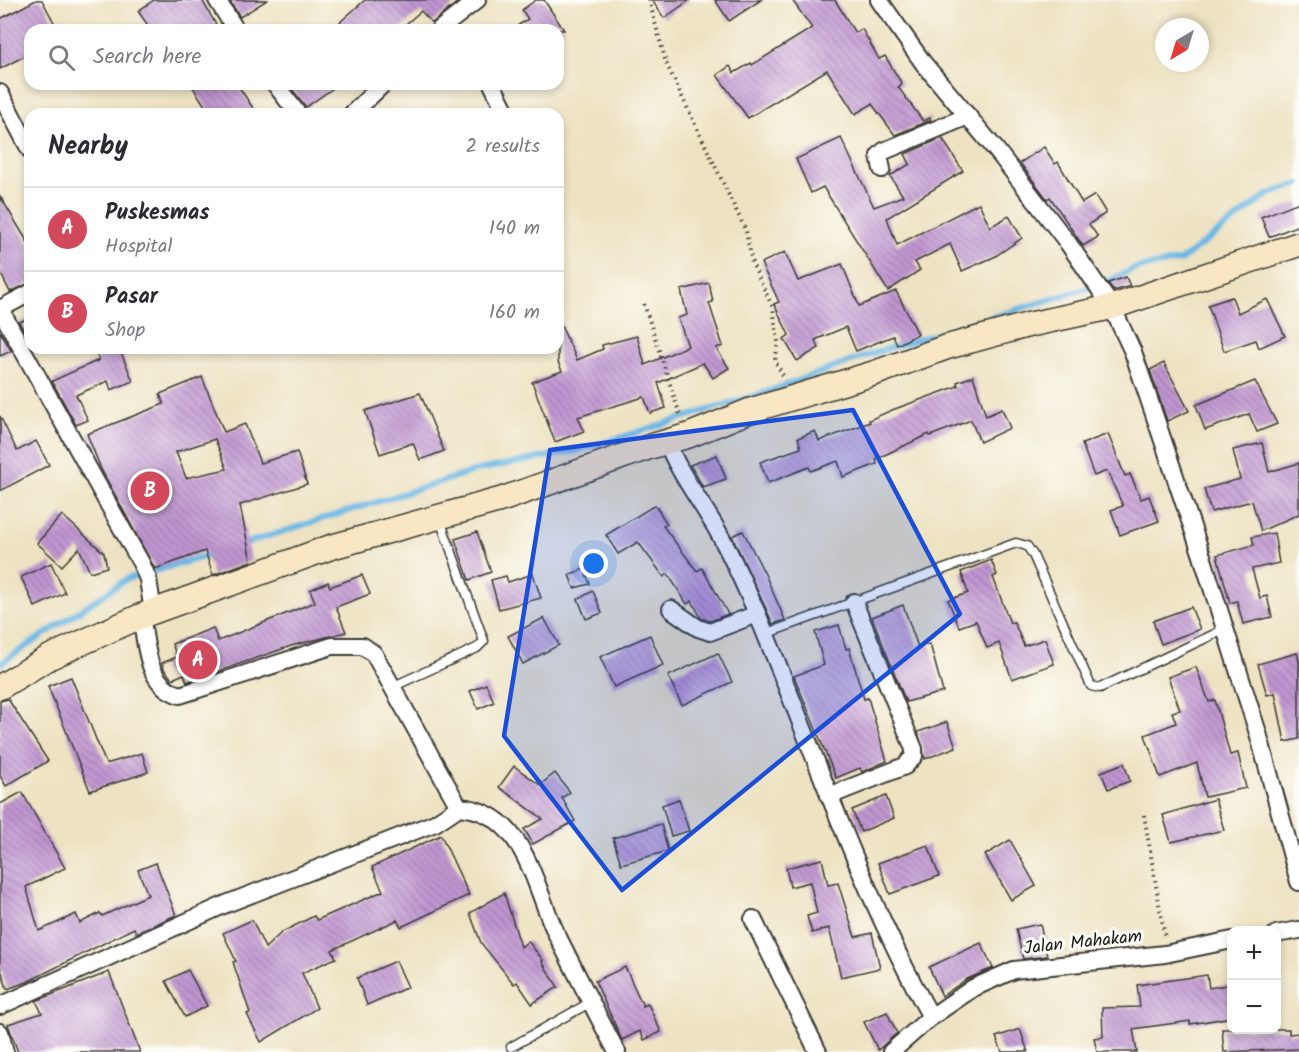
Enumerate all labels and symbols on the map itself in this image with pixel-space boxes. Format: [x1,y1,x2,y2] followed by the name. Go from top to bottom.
[1155,18,1209,72] north arrow
[130,468,170,514] pin: B
[579,549,608,578] your location
[178,638,218,682] pin: A
[1023,922,1143,964] street label: Jalan Mahakam

